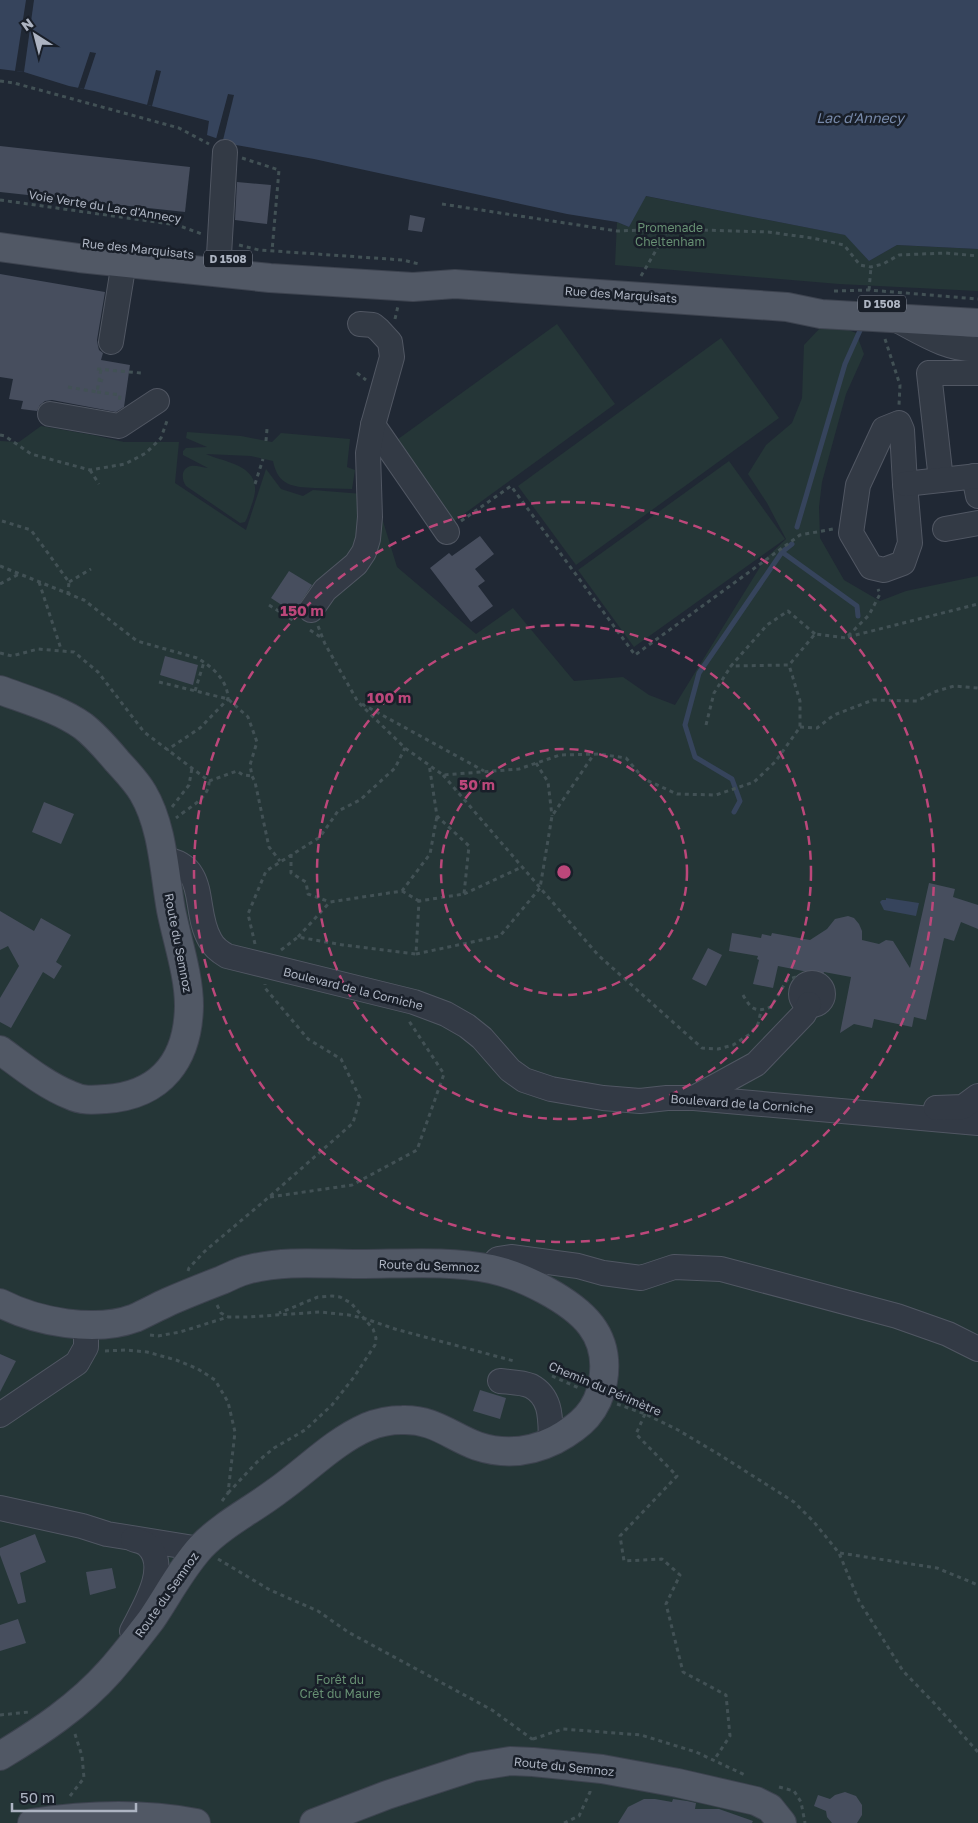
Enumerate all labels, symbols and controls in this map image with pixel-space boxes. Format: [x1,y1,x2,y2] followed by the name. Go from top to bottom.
[10,10,60,60] north arrow
[18,14,36,34] text: N
[816,109,906,126] water label: Lac d'Annecy
[28,187,183,226] street label: Voie Verte du Lac d'Annecy
[635,220,705,249] park label: Promenade Cheltenham
[81,235,195,262] street label: Rue des Marquisats
[204,250,252,268] road number: D 1508
[564,283,678,306] street label: Rue des Marquisats
[858,296,906,312] road number: D 1508
[280,601,324,619] text: 150 m
[367,688,411,706] text: 100 m
[459,775,495,793] text: 50 m
[555,863,573,881] centre of rings
[162,892,195,994] street label: Route du Semnoz
[282,964,425,1013] street label: Boulevard de la Corniche
[670,1091,814,1116] street label: Boulevard de la Corniche
[378,1256,480,1275] street label: Route du Semnoz
[547,1358,664,1419] street label: Chemin du Périmètre
[132,1549,202,1640] street label: Route du Semnoz
[299,1672,381,1701] park label: Forêt du Crêt du Maure
[513,1754,615,1779] street label: Route du Semnoz
[12,1780,136,1812] scale bar
[20,1788,55,1806] text: 50 m

